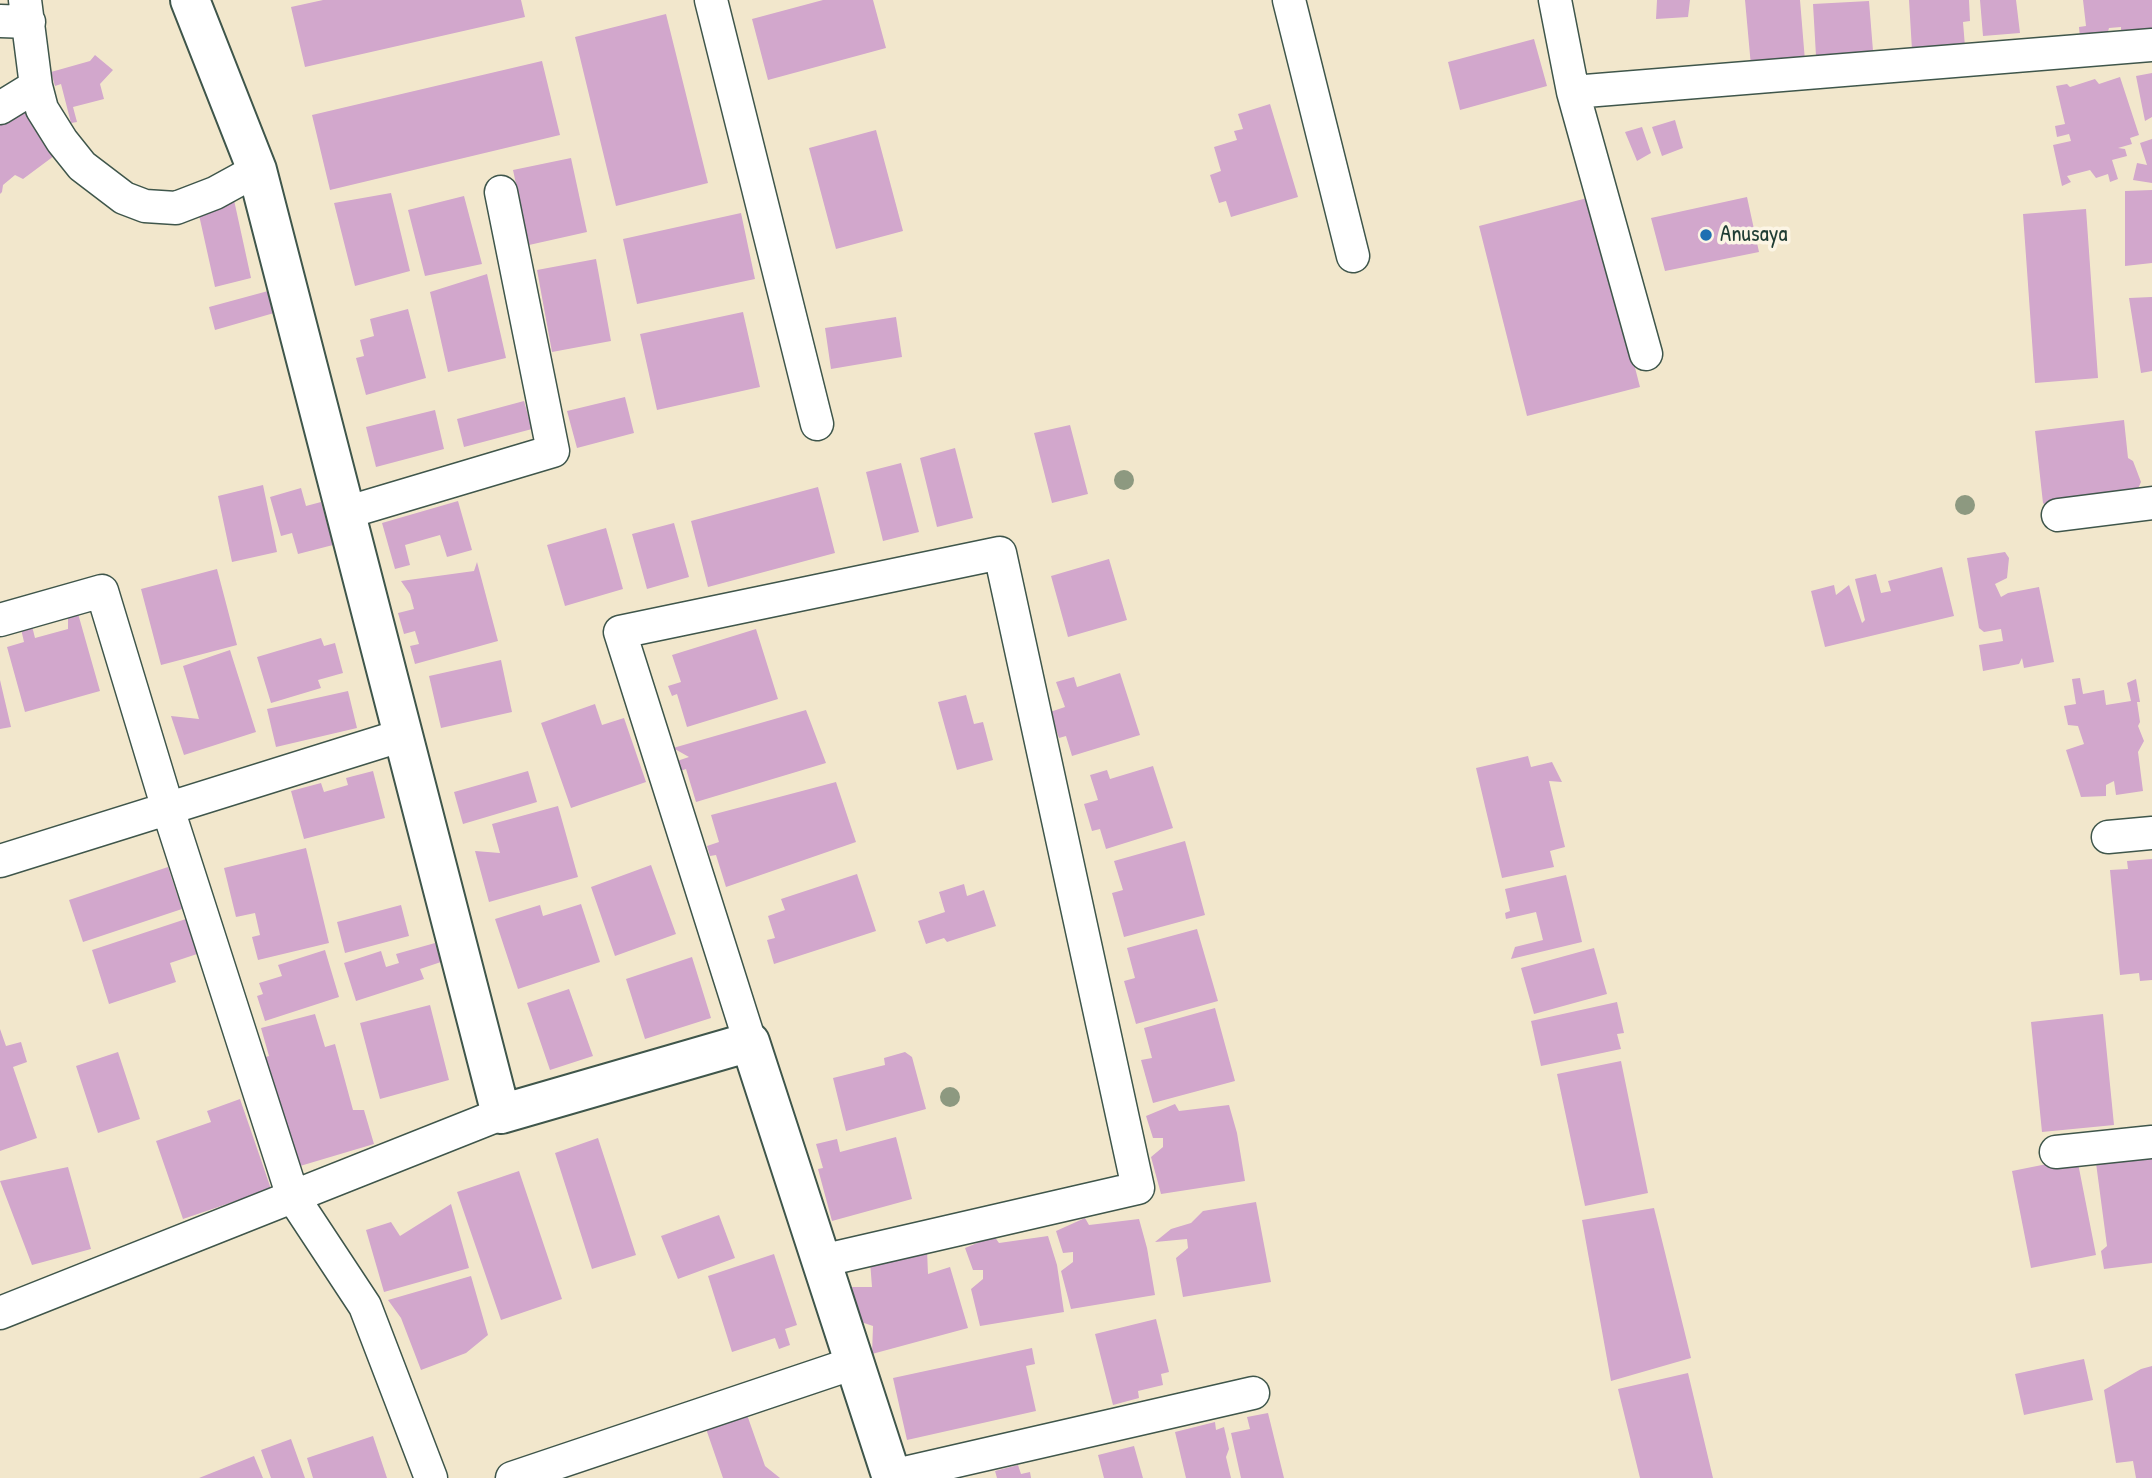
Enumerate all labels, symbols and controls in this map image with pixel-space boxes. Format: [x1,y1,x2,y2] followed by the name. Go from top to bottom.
[1720,221,1787,249] place label: Anusaya
[1698,227,1714,243] marker: Anusaya

